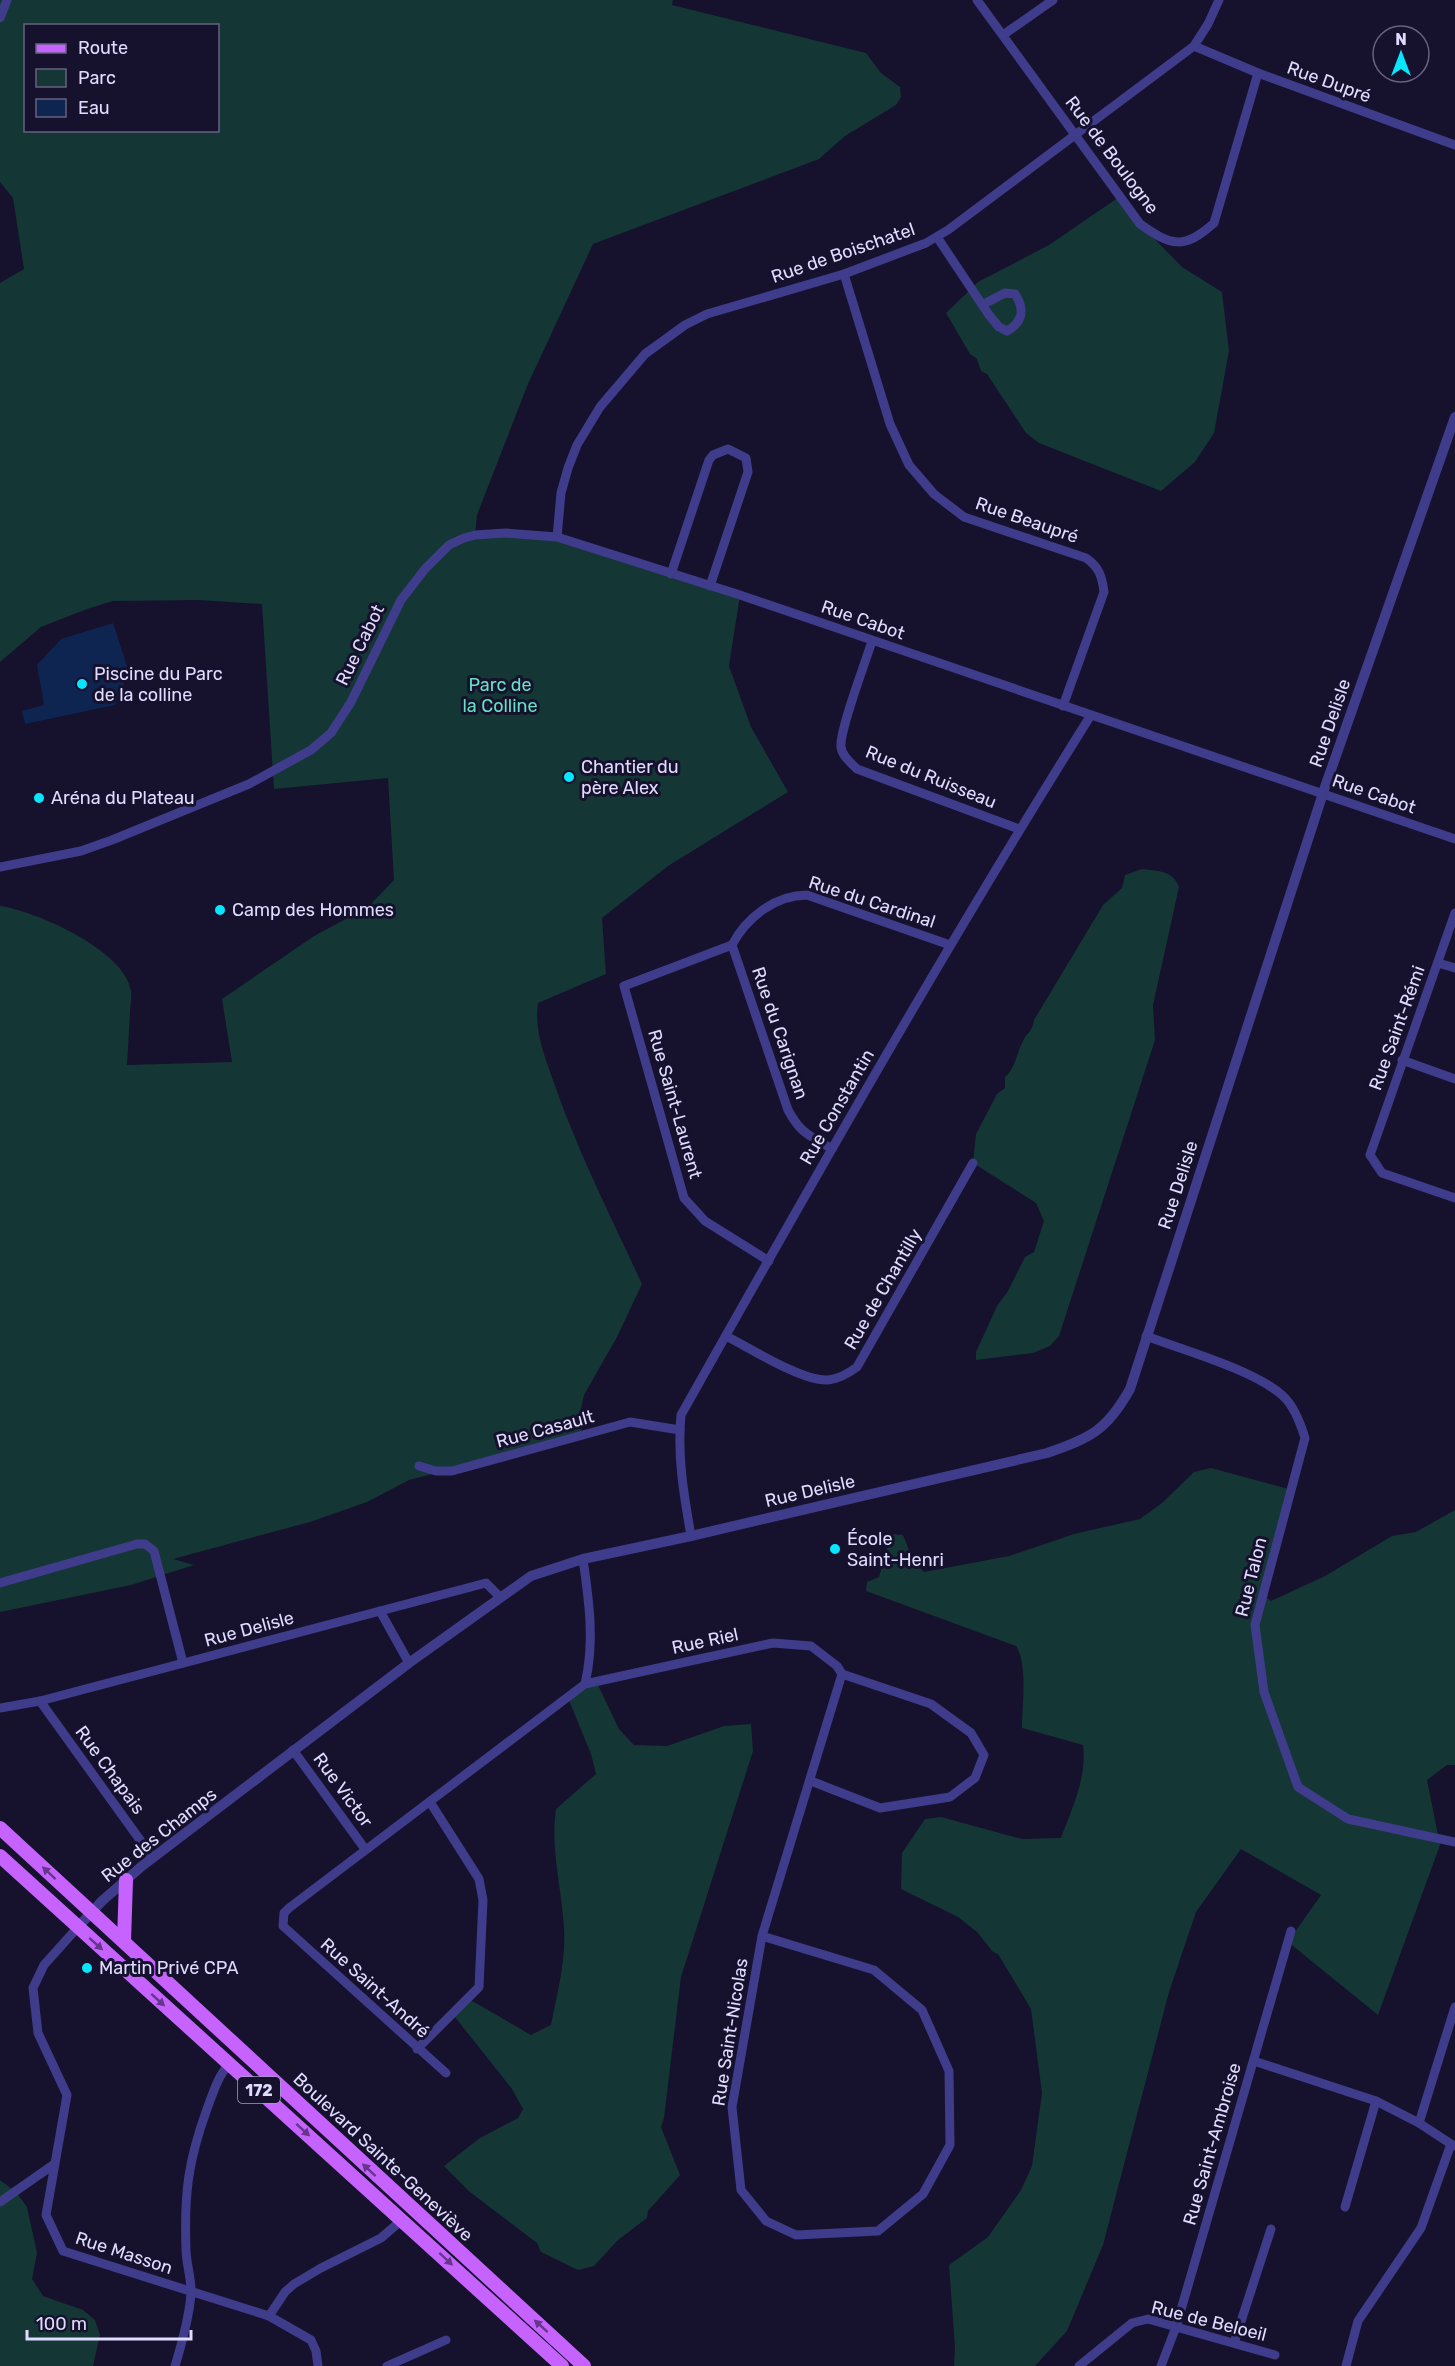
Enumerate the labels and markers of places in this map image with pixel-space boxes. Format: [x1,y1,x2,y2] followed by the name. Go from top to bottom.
[94,663,223,706] place label: Piscine du Parc de la colline
[75,677,89,691] marker: Piscine du Parc de la colline
[581,756,679,799] place label: Chantier du père Alex
[562,770,576,784] marker: Chantier du père Alex
[51,787,195,809] place label: Aréna du Plateau
[32,791,46,805] marker: Aréna du Plateau
[232,899,394,921] place label: Camp des Hommes
[213,903,227,917] marker: Camp des Hommes
[847,1528,944,1571] place label: École Saint-Henri
[828,1542,842,1556] marker: École Saint-Henri
[99,1957,239,1979] place label: Martin Privé CPA
[80,1961,94,1975] marker: Martin Privé CPA

